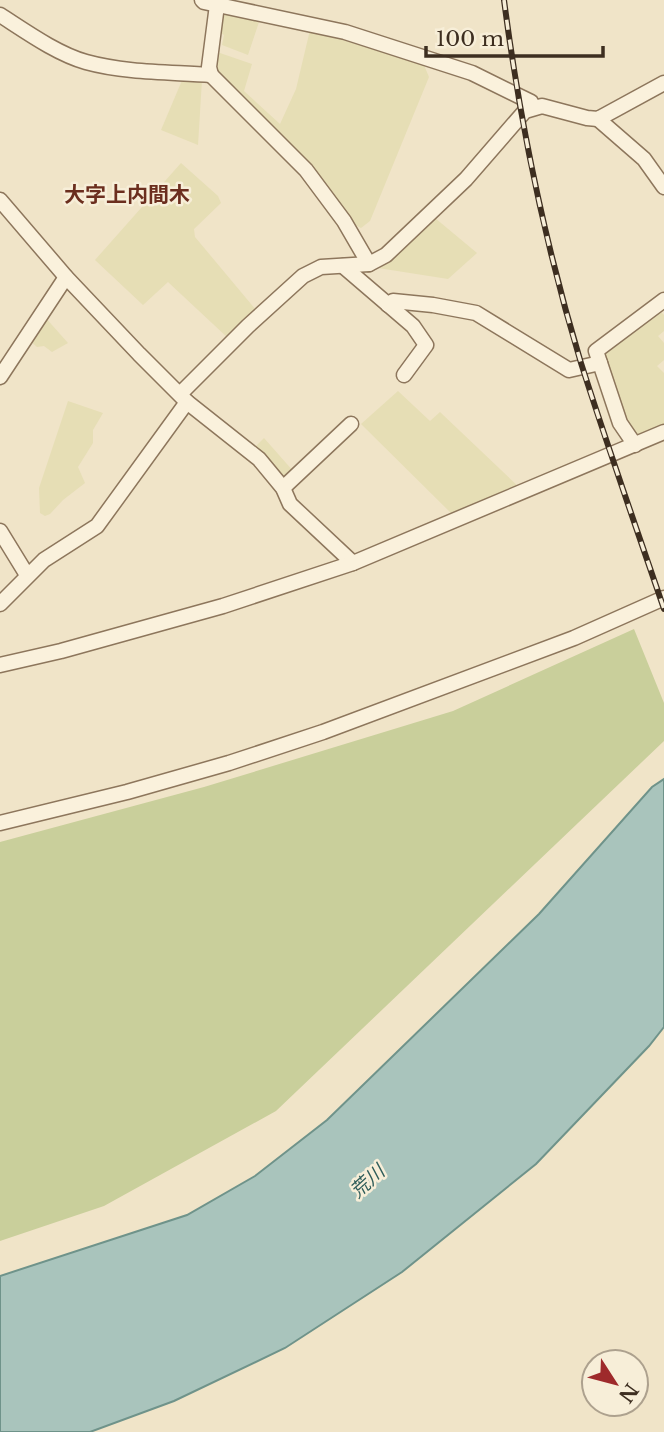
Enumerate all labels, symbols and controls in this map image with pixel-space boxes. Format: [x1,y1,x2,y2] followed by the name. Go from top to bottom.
[426,14,603,58] scale bar
[436,26,504,52] text: 100 m
[64,182,190,208] district label: 大字上内間木
[346,1159,391,1203] water label: 荒川
[580,1348,650,1418] north arrow
[614,1379,643,1407] text: N

